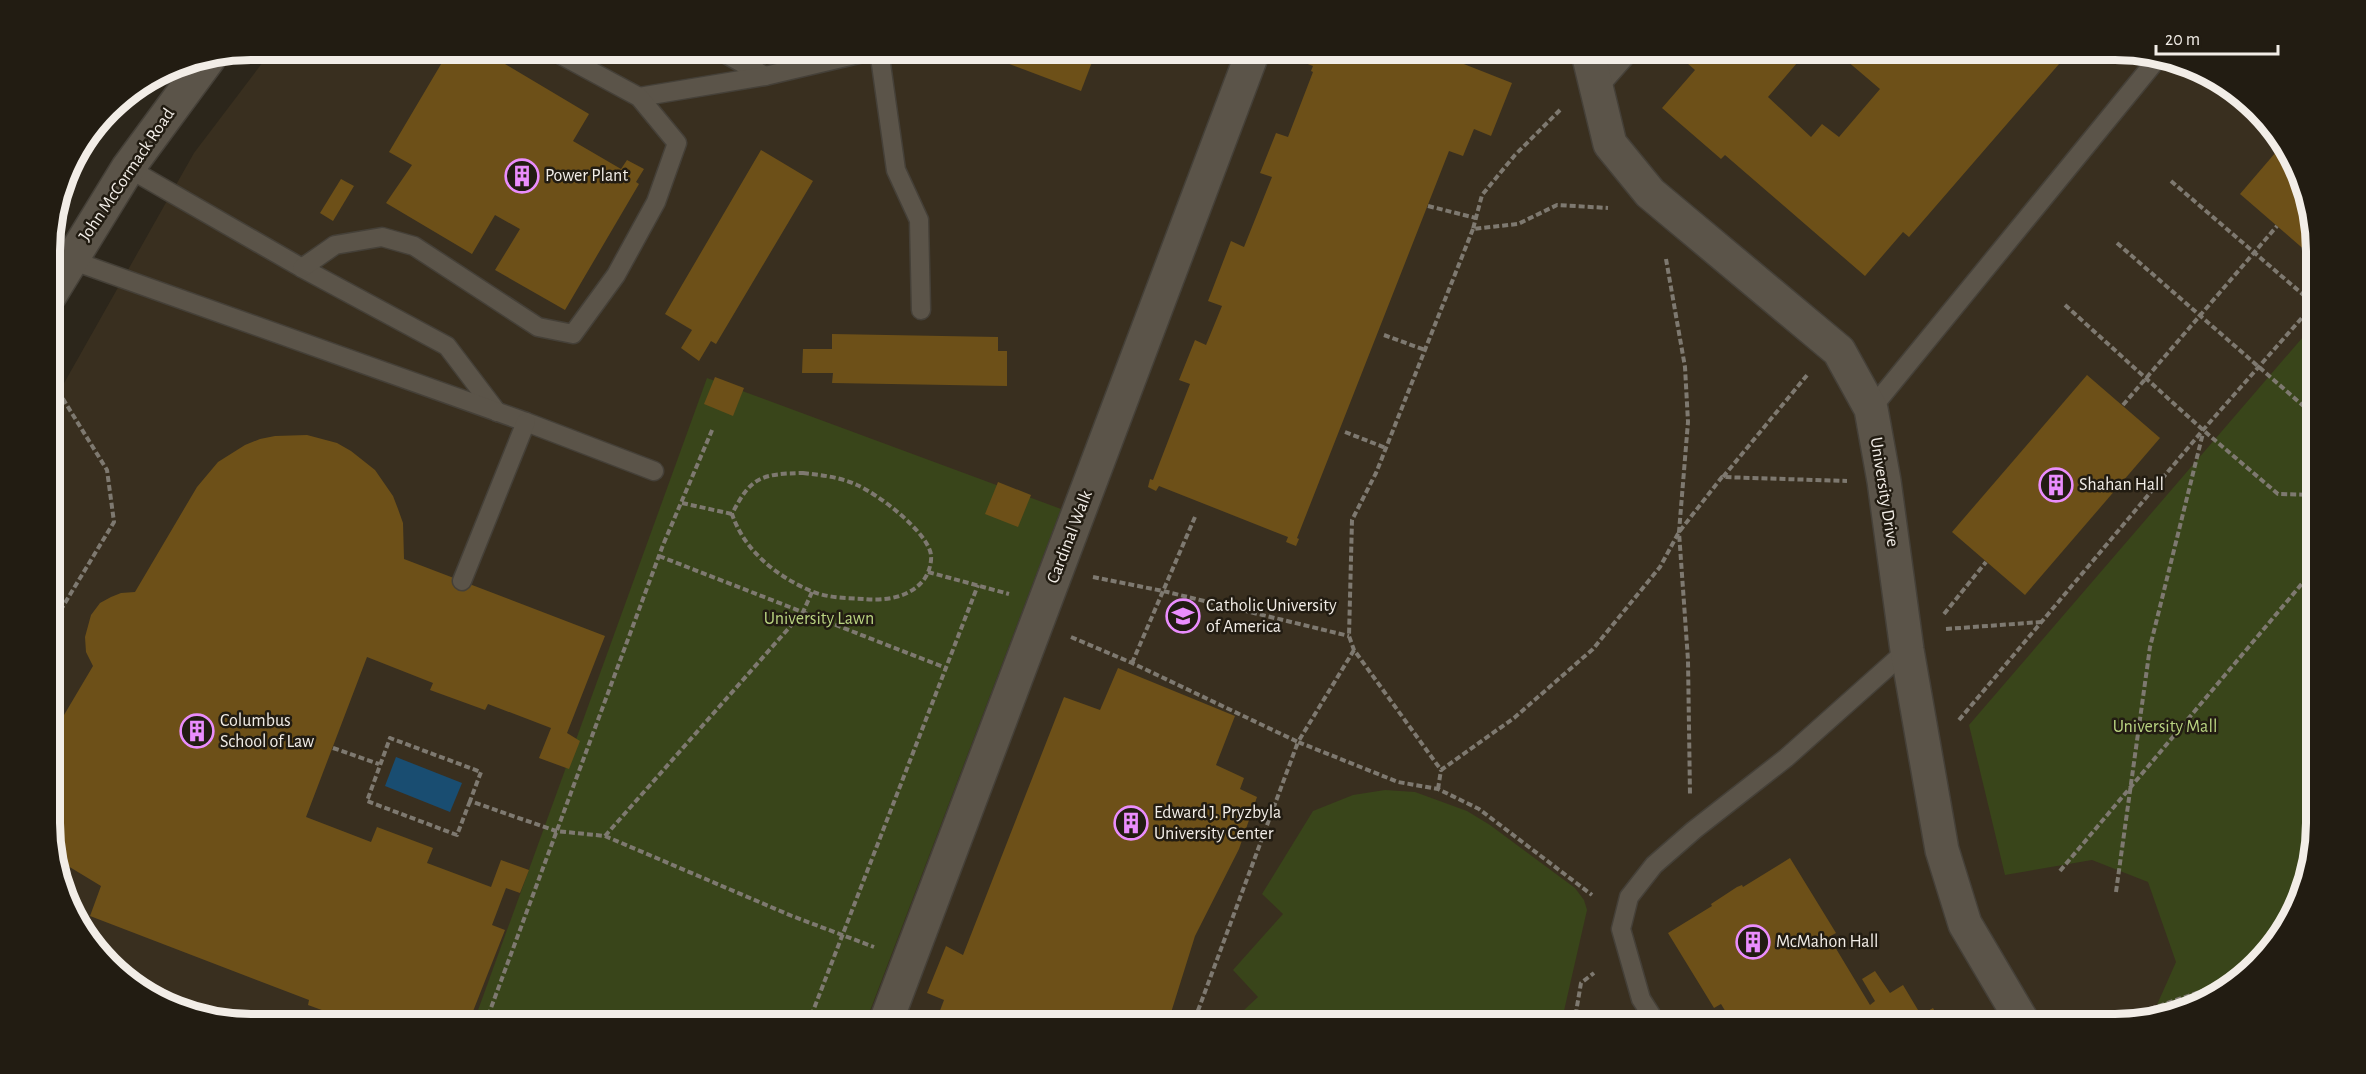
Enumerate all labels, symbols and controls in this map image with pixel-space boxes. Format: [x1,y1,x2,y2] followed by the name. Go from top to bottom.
[2156,18,2278,56] scale bar
[2165,31,2200,49] text: 20 m
[76,105,178,245] street label: John McCormack Road
[504,158,540,194] building icon: Power Plant
[545,167,628,185] place label: Power Plant
[1866,436,1902,548] street label: University Drive
[2038,467,2074,503] building icon: Shahan Hall
[2079,476,2164,494] place label: Shahan Hall
[1044,487,1096,586] street label: Cardinal Walk
[1206,597,1337,636] place label: Catholic University of America
[1165,598,1201,634] school or university icon: Catholic University of America
[764,610,874,628] park label: University Lawn
[220,712,314,751] place label: Columbus School of Law
[179,713,215,749] building icon: Columbus School of Law
[2113,718,2217,736] park label: University Mall
[1154,804,1281,843] place label: Edward J. Pryzbyla University Center
[1113,805,1149,841] building icon: Edward J. Pryzbyla University Center
[1735,924,1771,960] building icon: McMahon Hall
[1776,933,1879,951] place label: McMahon Hall

